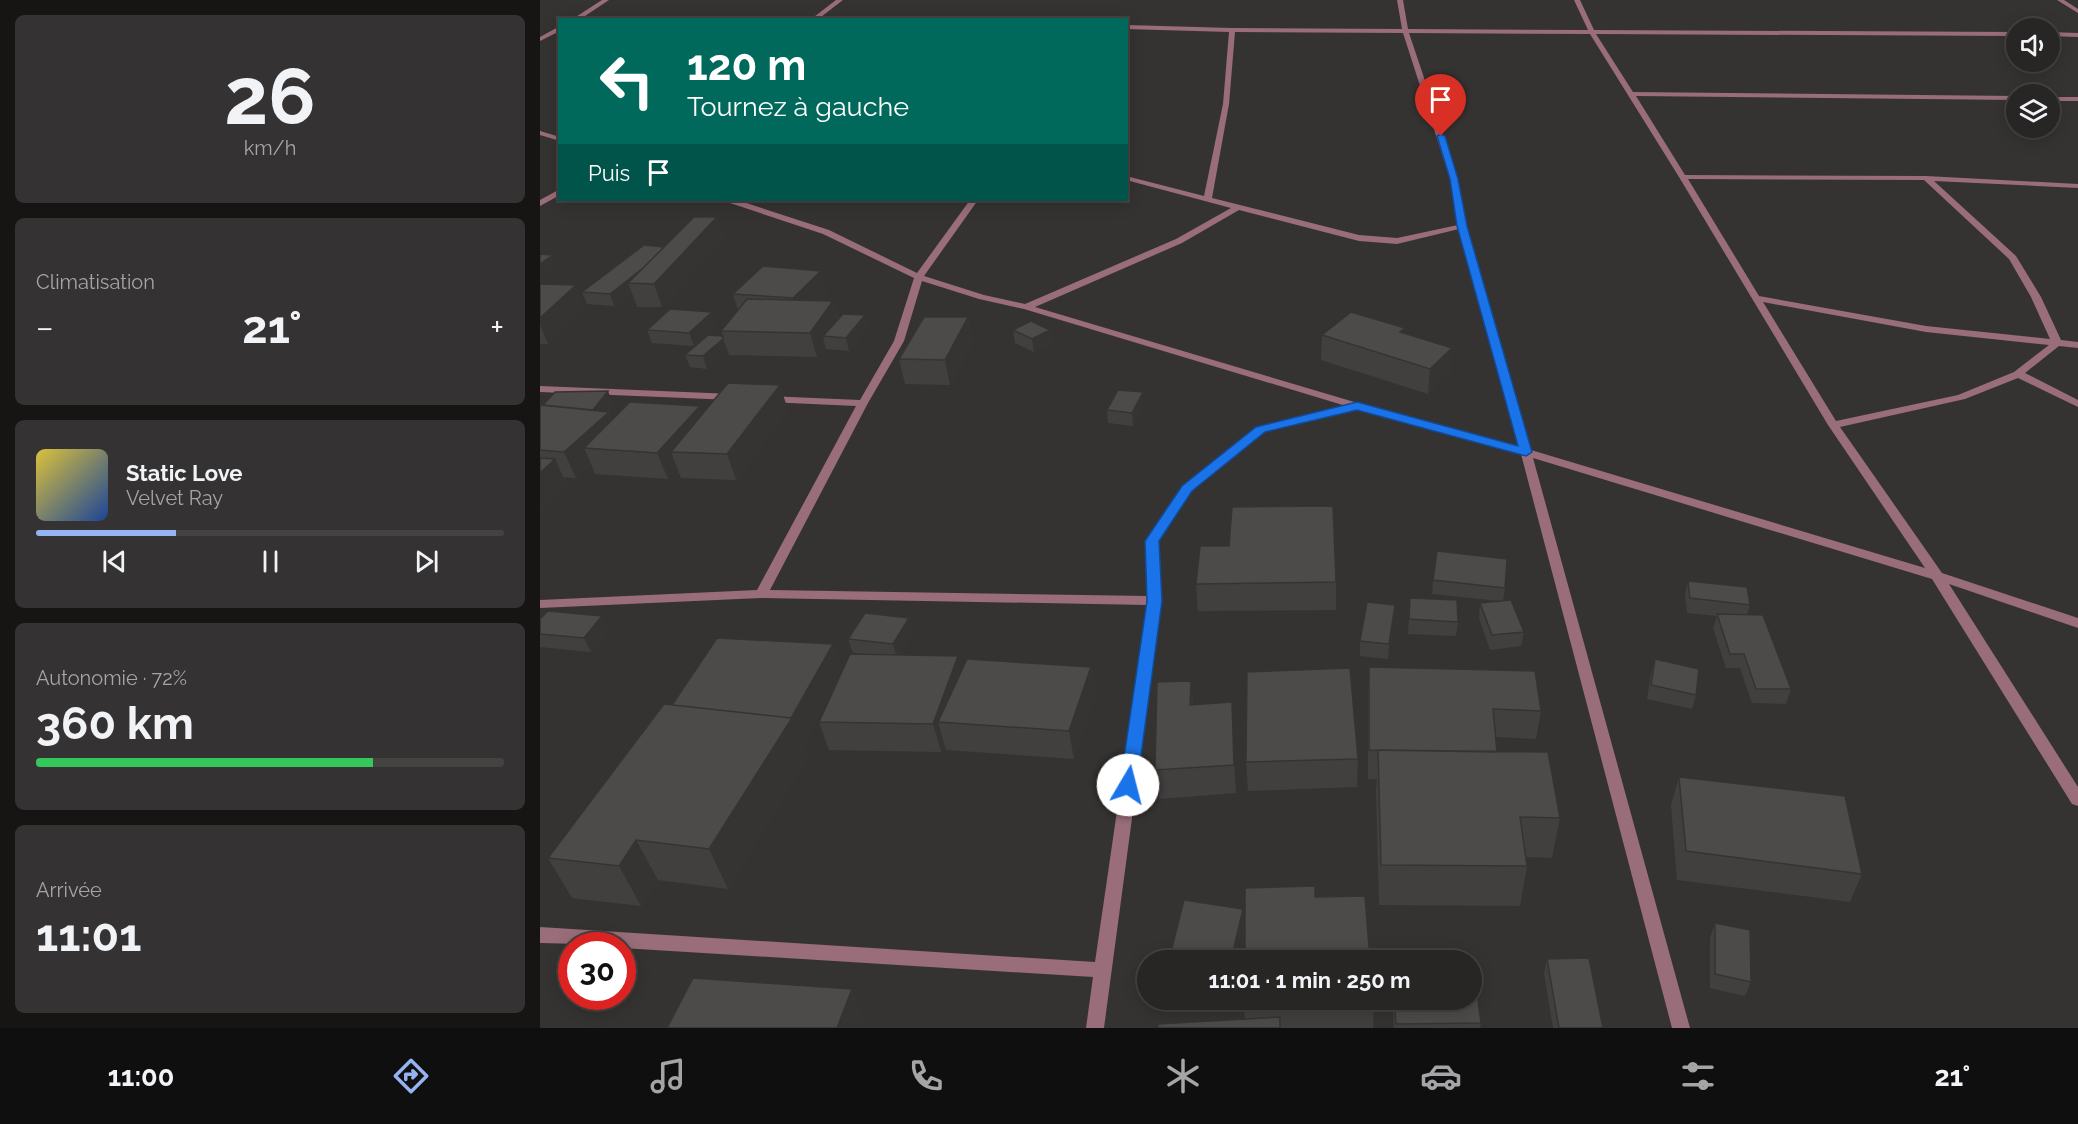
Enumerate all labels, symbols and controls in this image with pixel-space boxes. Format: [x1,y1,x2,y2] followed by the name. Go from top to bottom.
[2006,18,2060,138] map controls
[2006,18,2060,72] button: sound
[687,41,806,90] text: 120 m
[588,42,666,120] icon: left
[224,51,316,142] text: 26
[1415,74,1466,136] pin
[1424,83,1457,116] icon: arrive
[2006,84,2060,138] button: layers
[687,91,909,122] text: Tournez à gauche
[244,136,296,160] text: km/h
[642,156,675,189] icon: arrive
[588,160,630,186] text: Puis
[36,270,155,294] text: Climatisation
[242,301,302,354] text: 21°
[36,308,54,347] text: −
[490,308,504,347] text: +
[126,460,243,486] text: Static Love
[126,486,223,510] text: Velvet Ray
[98,545,131,578] icon: previous
[254,545,287,578] icon: pause
[410,545,443,578] icon: next
[36,666,187,690] text: Autonomie · 72%
[36,697,194,750] text: 360 km
[1096,753,1160,817] position arrow
[36,878,102,902] text: Arrivée
[36,909,141,962] text: 11:01
[558,932,636,1010] speed limit sign: 30
[1209,967,1410,993] text: 11:01 · 1 min · 250 m
[390,1055,432,1097] icon: directions
[647,1055,689,1097] icon: music
[905,1055,947,1097] icon: phone
[1162,1055,1204,1097] icon: climate
[1420,1055,1462,1097] icon: car
[1677,1055,1719,1097] icon: filters
[108,1061,174,1092] text: 11:00
[1935,1061,1970,1092] text: 21°

